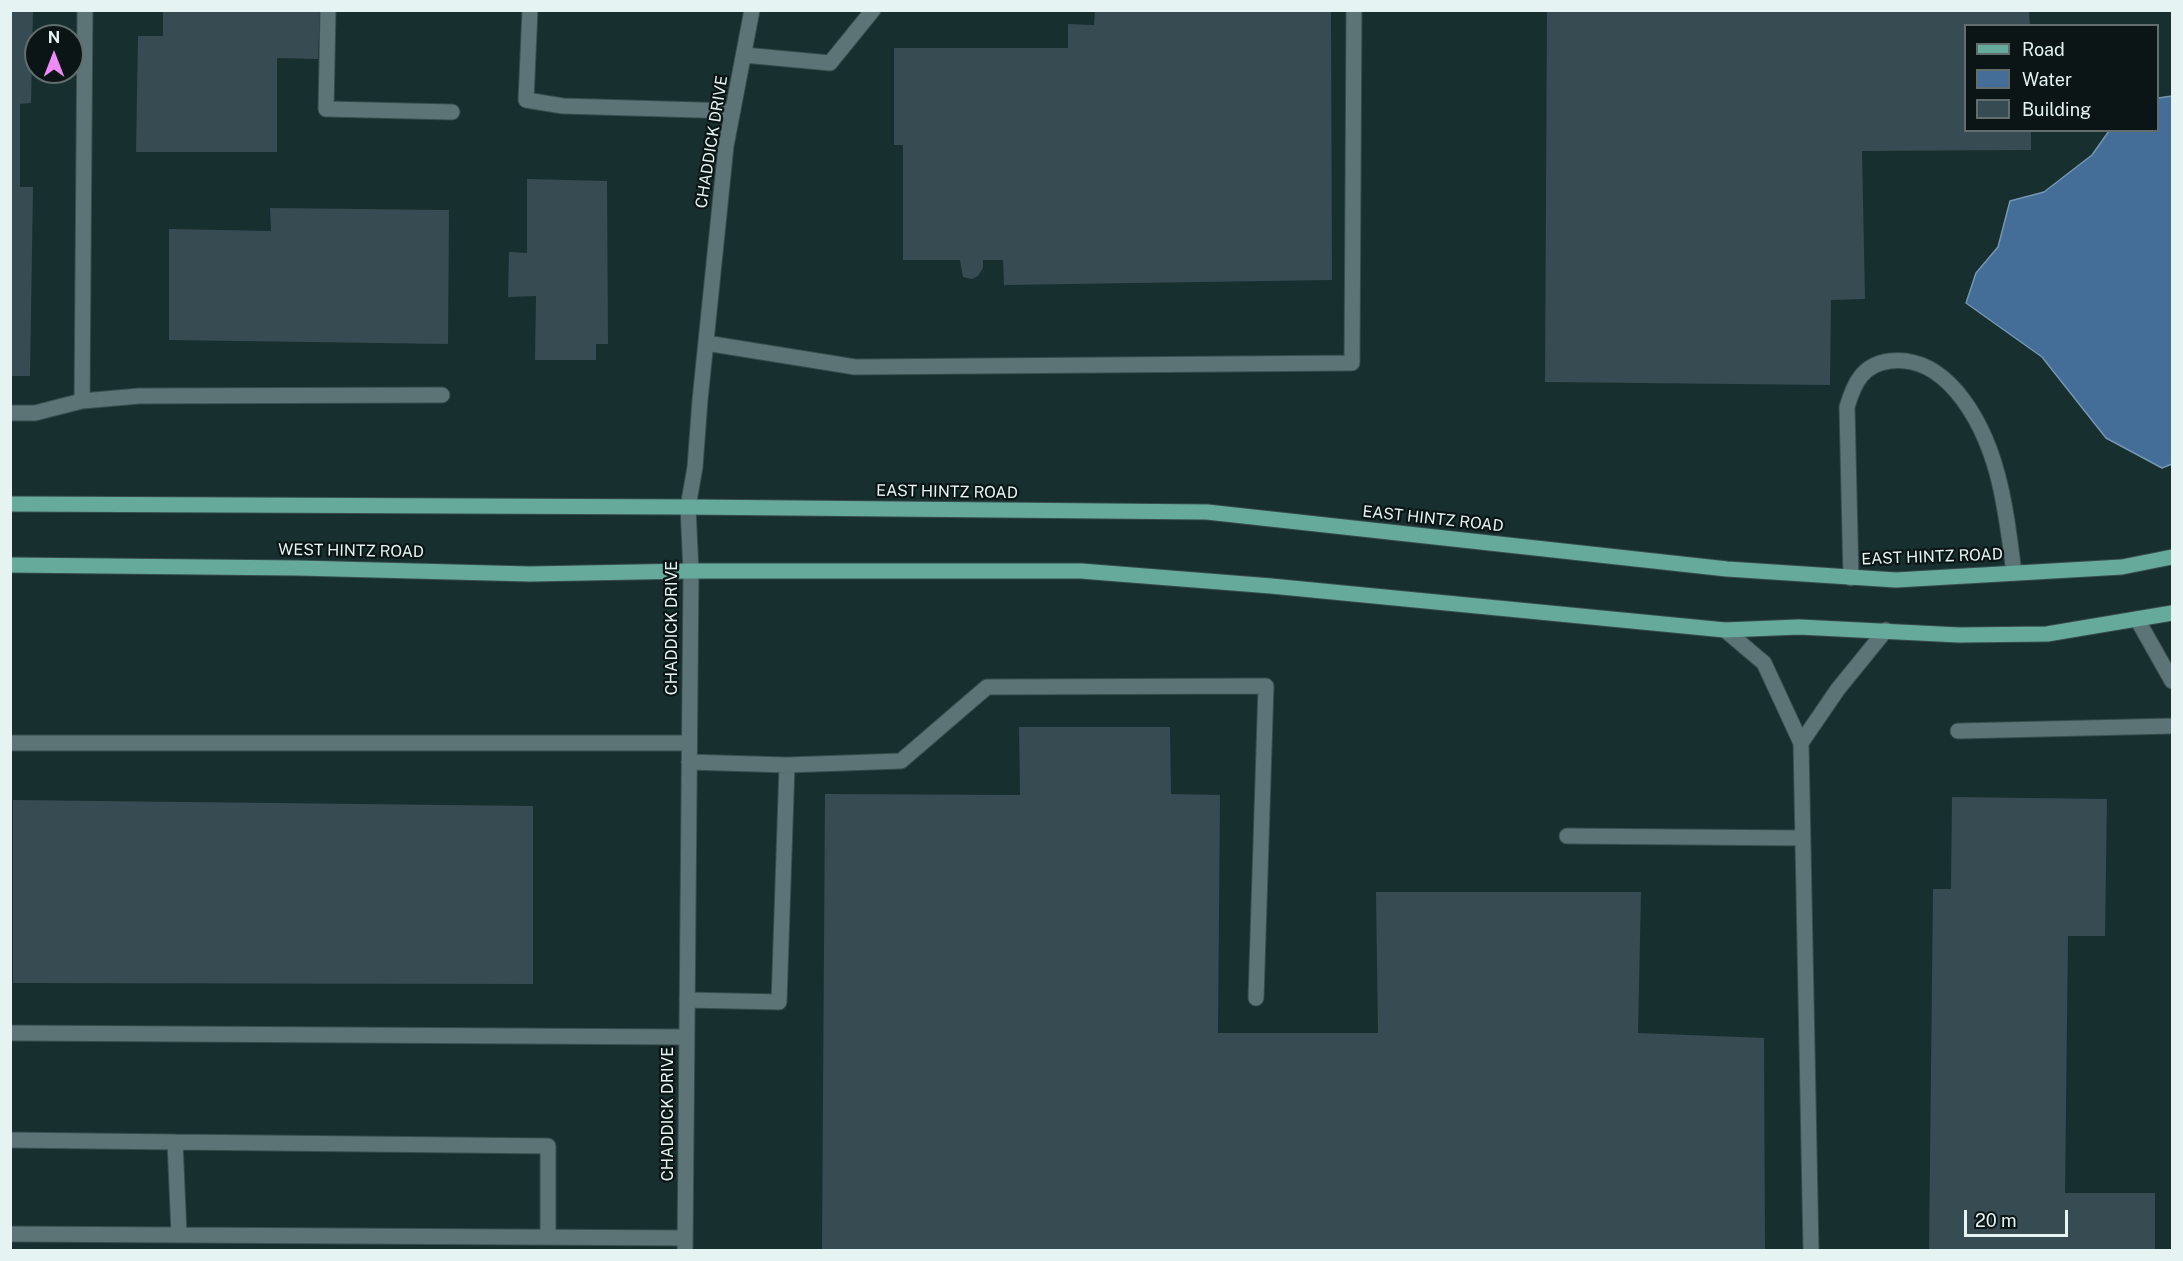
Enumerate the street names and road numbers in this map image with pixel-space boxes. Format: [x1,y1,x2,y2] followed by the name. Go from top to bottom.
[692,74,732,210] street label: CHADDICK DRIVE
[876,481,1018,503] street label: EAST HINTZ ROAD
[1362,502,1504,536] street label: EAST HINTZ ROAD
[278,540,424,562] street label: WEST HINTZ ROAD
[1861,545,2003,569] street label: EAST HINTZ ROAD
[662,561,682,695] street label: CHADDICK DRIVE
[658,1047,678,1181] street label: CHADDICK DRIVE

